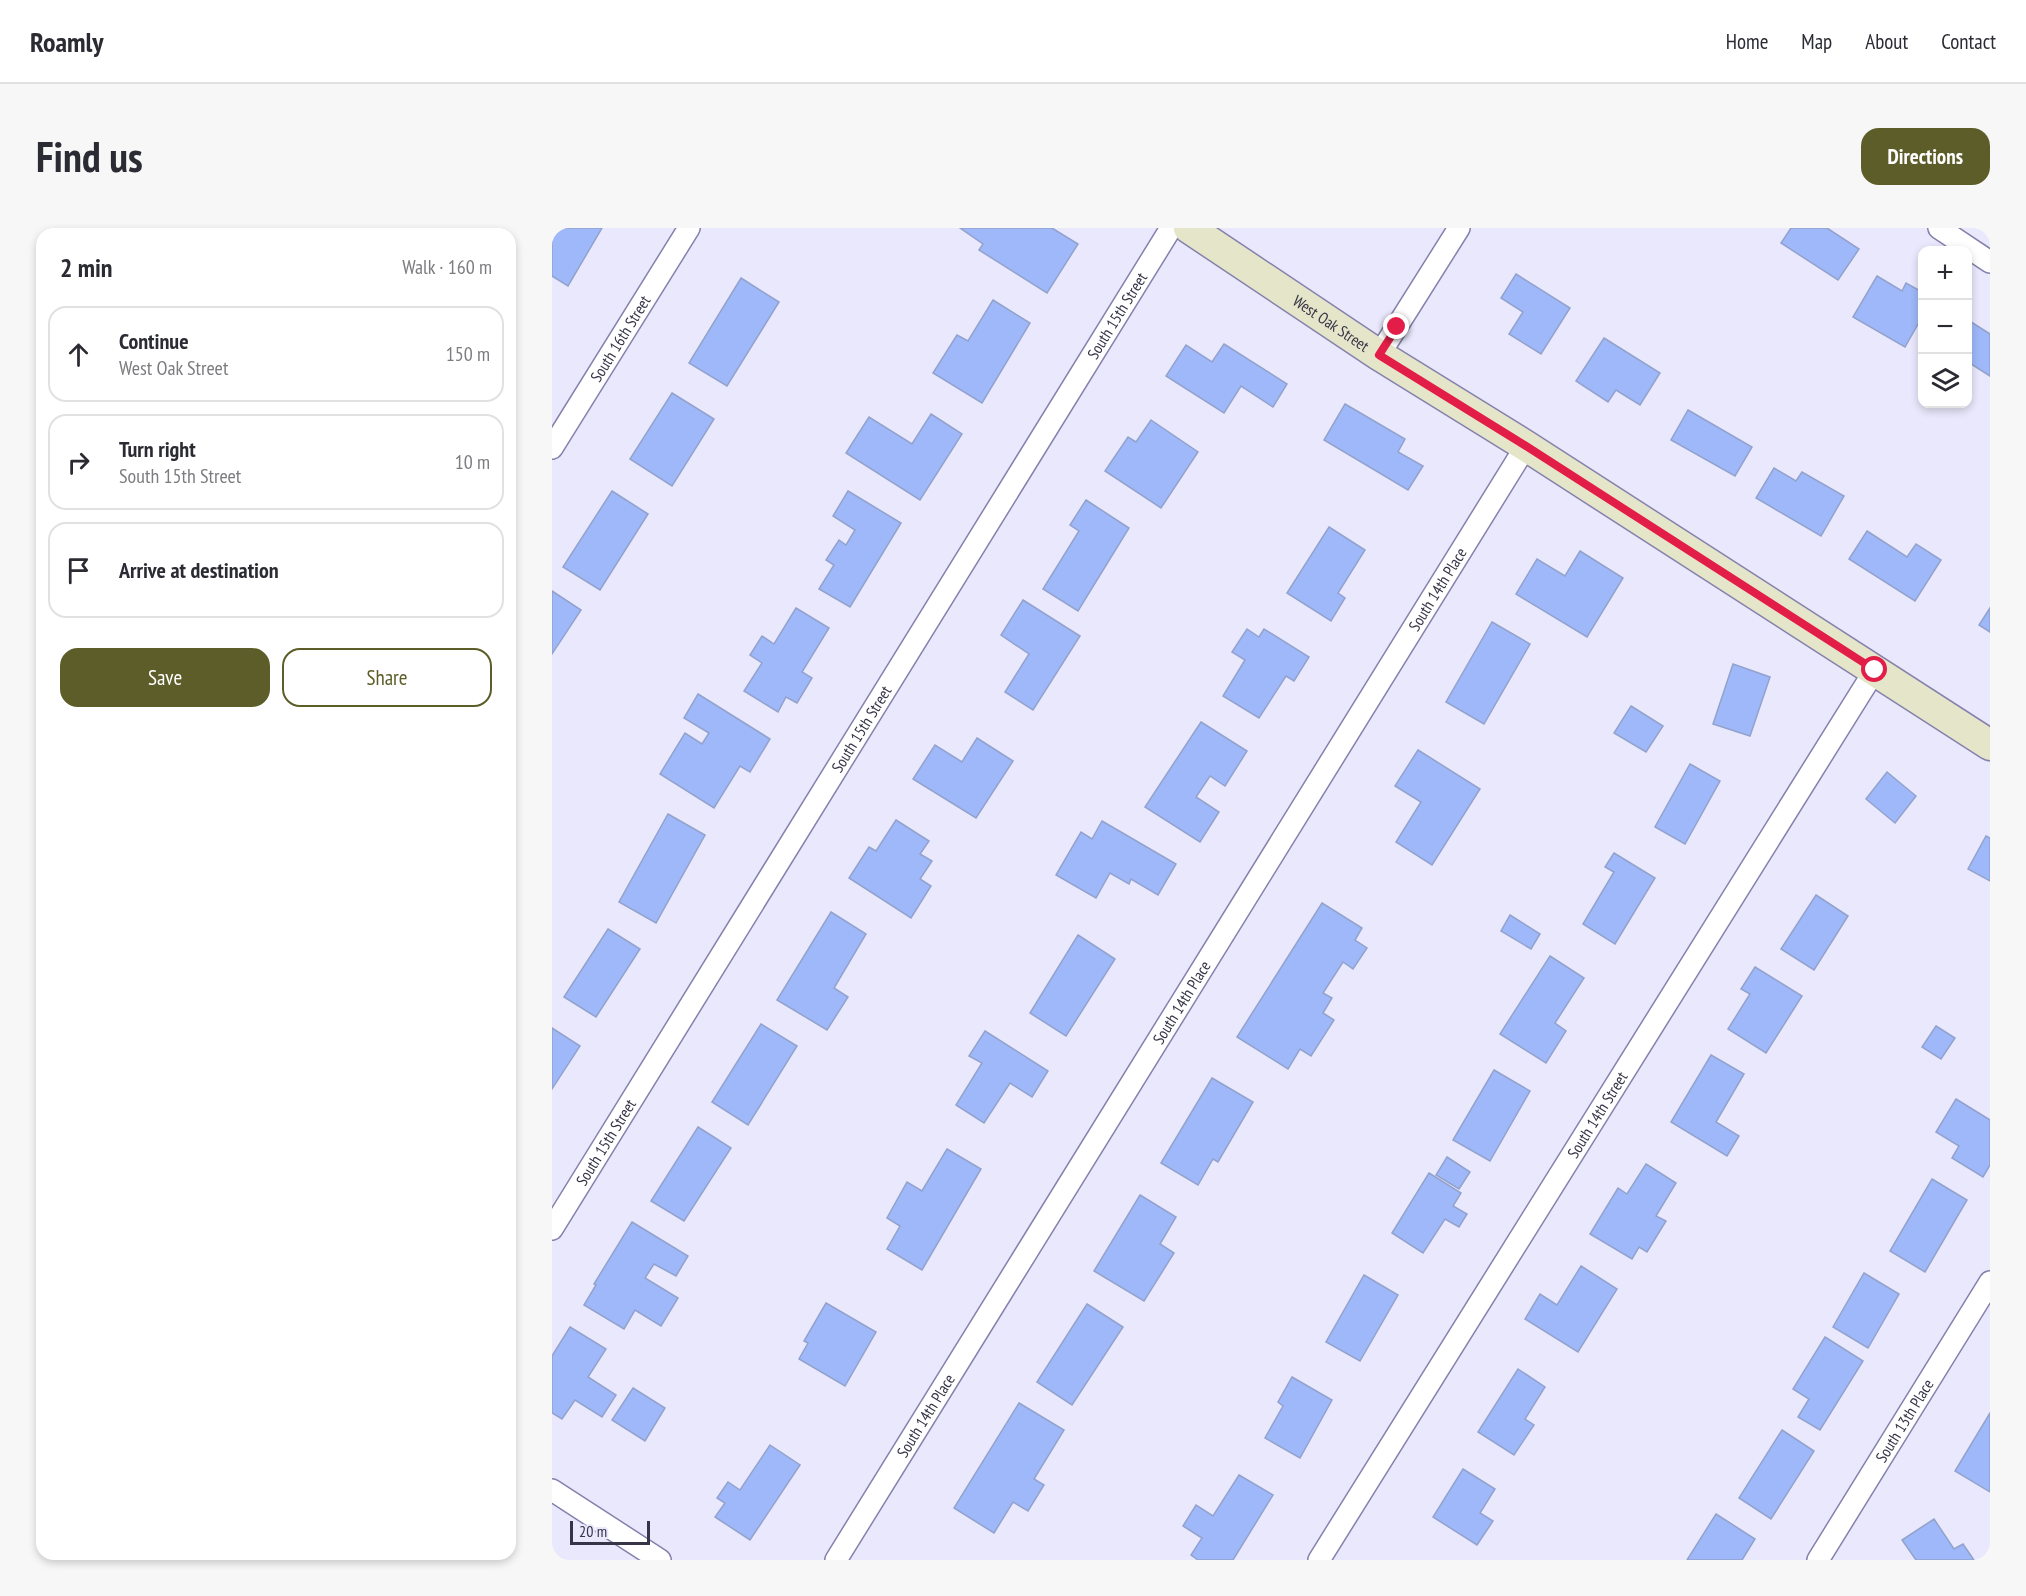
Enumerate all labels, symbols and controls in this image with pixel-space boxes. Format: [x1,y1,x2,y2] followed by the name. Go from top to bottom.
[30,23,104,60] text: Roamly
[1726,28,1768,55] text: Home
[1801,28,1832,55] text: Map
[1865,28,1908,55] text: About
[1941,28,1996,55] text: Contact
[1861,128,1990,185] button: Directions
[36,129,143,184] text: Find us
[1918,246,1972,408] map controls
[1918,246,1972,300] button: +
[60,251,113,284] text: 2 min
[402,254,492,280] text: Walk · 160 m
[1083,268,1151,362] street label: South 15th Street
[1289,290,1374,356] street label: West Oak Street
[586,291,655,385] street label: South 16th Street
[1918,300,1972,354] button: −
[1383,313,1409,339] route end
[119,327,189,355] text: Continue
[62,338,95,371] icon: ahead
[446,341,490,367] text: 150 m
[1918,354,1972,408] button: layers
[119,355,228,381] text: West Oak Street
[119,435,196,463] text: Turn right
[62,446,95,479] icon: right
[455,449,490,475] text: 10 m
[119,463,241,489] text: South 15th Street
[1404,544,1471,634] street label: South 14th Place
[62,554,95,587] icon: arrive
[119,556,279,584] text: Arrive at destination
[60,648,270,707] button: Save
[282,648,492,707] button: Share
[1861,656,1887,682] route start
[827,681,896,776] street label: South 15th Street
[1148,957,1215,1048] street label: South 14th Place
[1563,1067,1632,1162] street label: South 14th Street
[571,1095,640,1189] street label: South 15th Street
[892,1370,959,1461] street label: South 14th Place
[1871,1375,1938,1466] street label: South 13th Place
[570,1518,650,1546] scale bar
[579,1521,607,1541] text: 20 m

